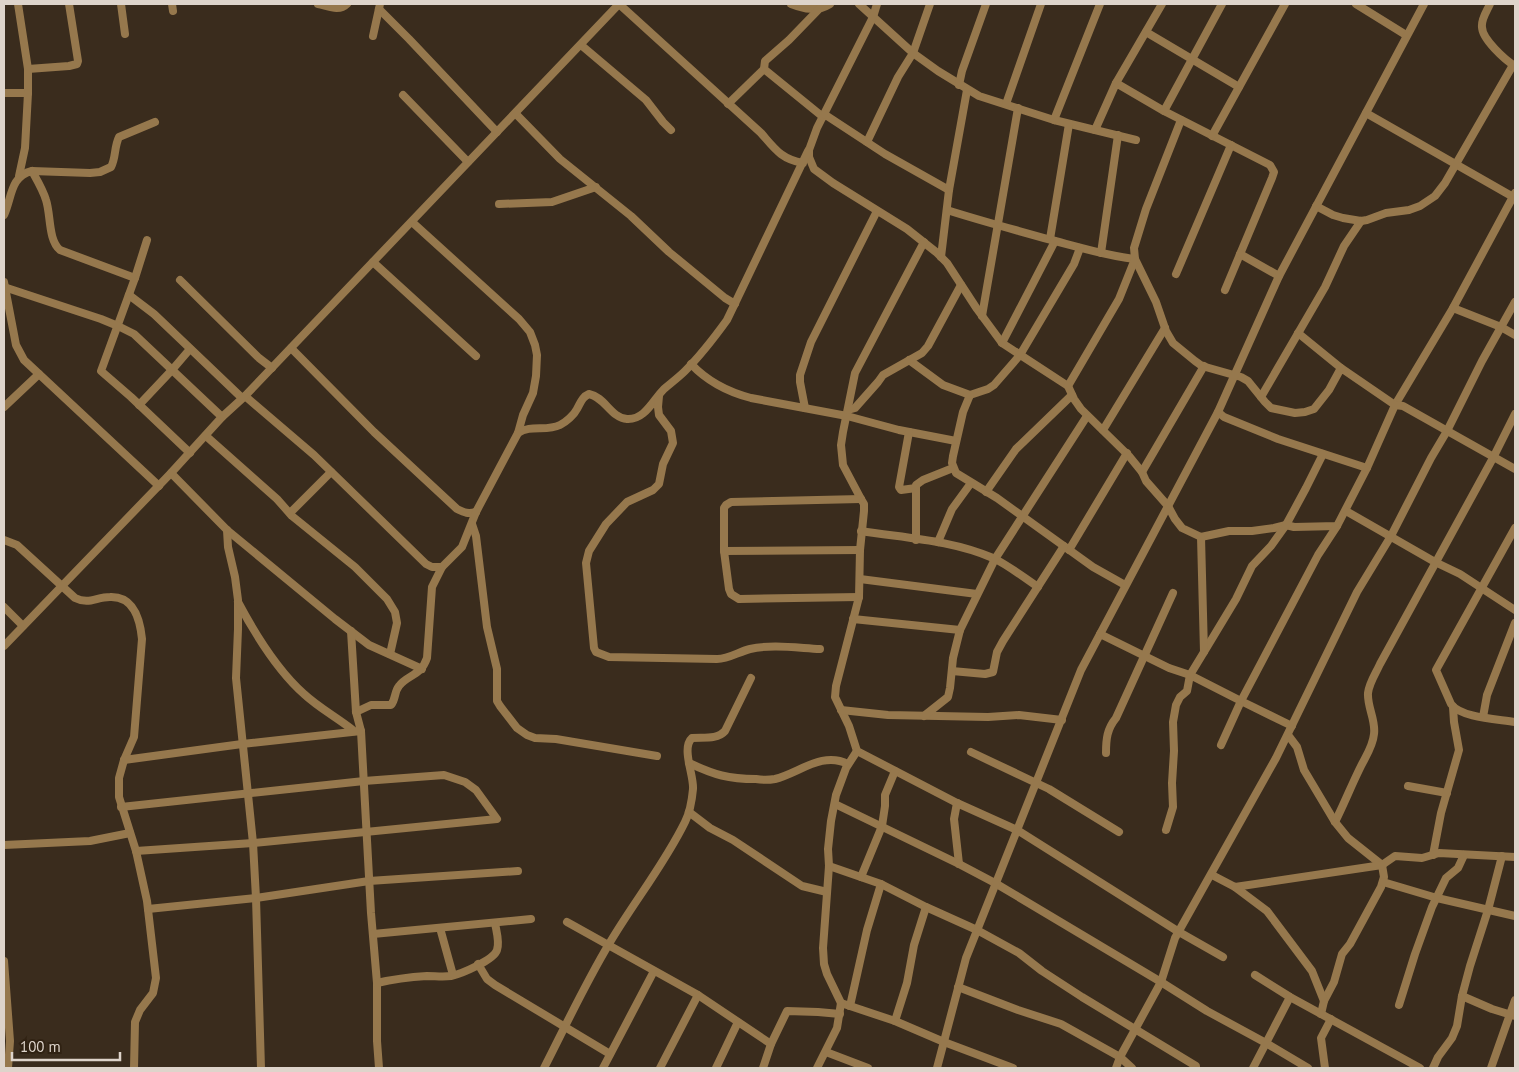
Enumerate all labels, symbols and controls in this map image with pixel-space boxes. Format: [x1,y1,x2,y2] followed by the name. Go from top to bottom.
[12,1030,120,1062] scale bar
[20,1037,61,1056] text: 100 m

